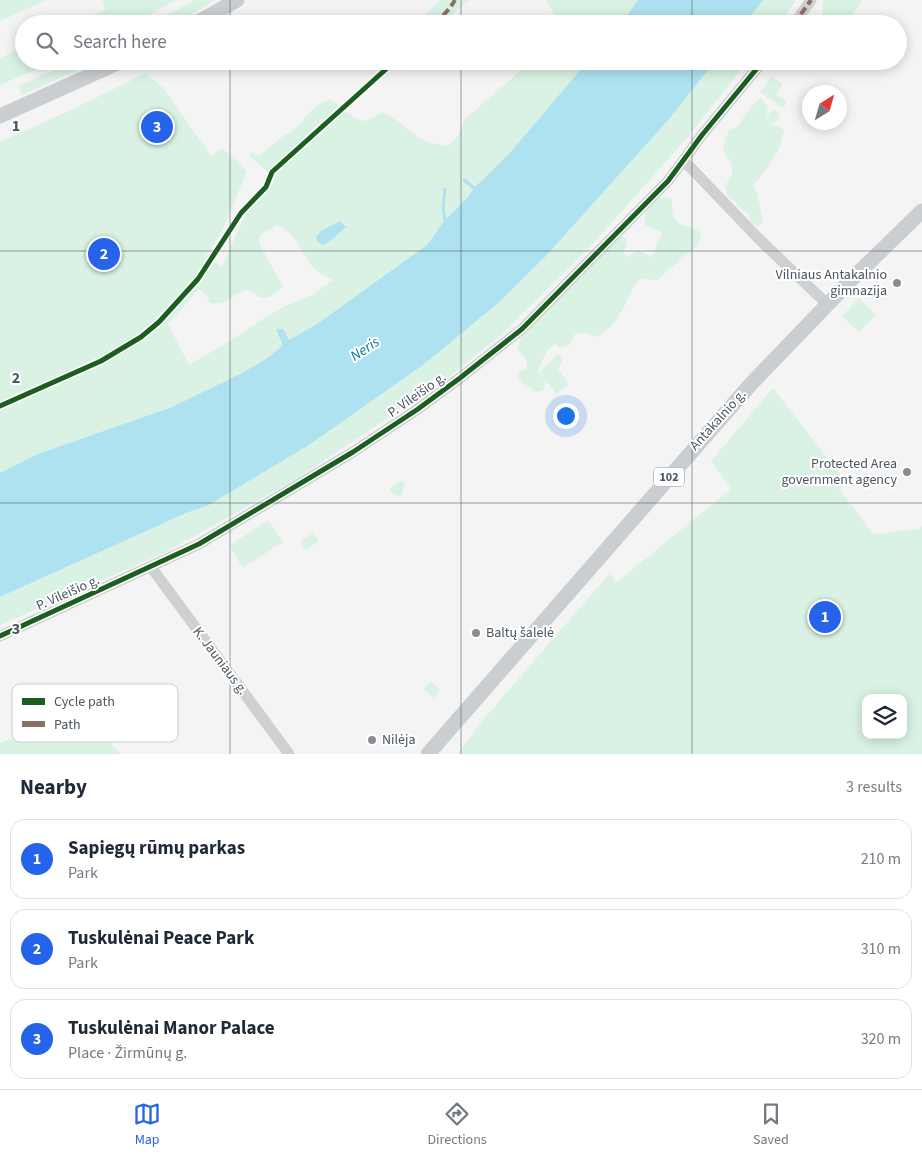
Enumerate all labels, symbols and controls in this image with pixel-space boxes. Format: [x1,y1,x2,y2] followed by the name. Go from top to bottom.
[15,15,907,70] search box
[33,29,61,57] icon: search
[73,29,167,56] text: Search here
[802,85,847,130] north arrow
[141,108,173,146] pin: 3
[12,115,20,137] text: 1
[88,235,120,273] pin: 2
[775,265,887,301] place label: Vilniaus Antakalnio gimnazija
[891,277,903,289] marker: Vilniaus Antakalnio gimnazija
[346,332,384,366] water label: Neris
[12,367,20,389] text: 2
[384,367,450,423] street label: P. Vileišio g.
[685,385,751,455] street label: Antakalnio g.
[553,403,579,429] your location
[781,454,897,490] place label: Protected Area government agency
[901,466,913,478] marker: Protected Area government agency
[654,468,684,487] road number: 102
[33,570,103,616] street label: P. Vileišio g.
[809,598,841,636] pin: 1
[12,618,20,640] text: 3
[188,623,252,699] street label: K. Jauniaus g.
[486,623,554,643] place label: Baltų šalelė
[470,627,482,639] marker: Baltų šalelė
[12,684,178,742] legend
[54,692,115,712] text: Cycle path
[862,694,907,739] map controls
[862,694,907,739] button: layers
[54,715,81,735] text: Path
[382,730,416,750] place label: Nilėja
[366,734,378,746] marker: Nilėja
[20,772,87,802] text: Nearby
[846,776,902,798] text: 3 results
[68,835,245,862] text: Sapiegų rūmų parkas
[33,848,41,870] text: 1
[861,848,901,870] text: 210 m
[68,862,98,884] text: Park
[68,925,254,952] text: Tuskulėnai Peace Park
[33,938,41,960] text: 2
[861,938,901,960] text: 310 m
[68,952,98,974] text: Park
[68,1015,275,1042] text: Tuskulėnai Manor Palace
[33,1028,41,1050] text: 3
[861,1028,901,1050] text: 320 m
[68,1042,187,1064] text: Place · Žirmūnų g.
[133,1100,161,1150] tab: Map
[427,1100,487,1150] tab: Directions
[753,1100,789,1150] tab: Saved

